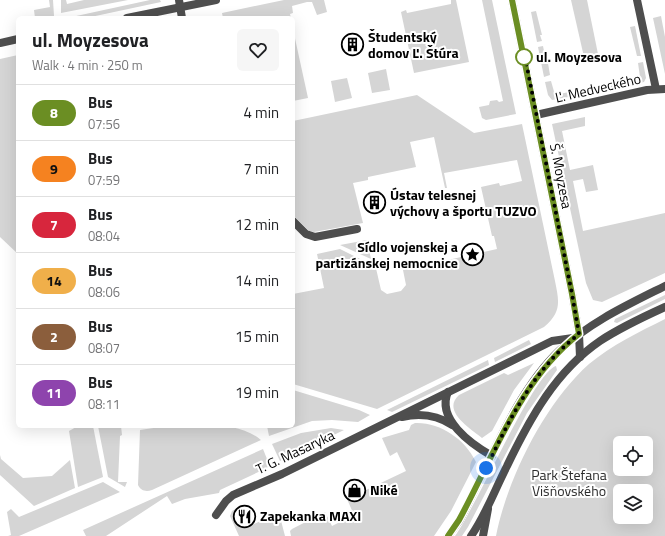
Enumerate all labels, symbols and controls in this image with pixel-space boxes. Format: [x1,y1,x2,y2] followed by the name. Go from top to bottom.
[32,25,149,54] text: ul. Moyzesova
[368,26,459,63] place label: Študentský domov Ľ. Štúra
[237,29,279,71] button: heart
[339,32,365,58] building icon: Študentský domov Ľ. Štúra
[536,46,622,67] place label: ul. Moyzesova
[515,48,533,66] marker: ul. Moyzesova
[32,55,143,75] text: Walk · 4 min · 250 m
[553,67,643,108] street label: Ľ. Medveckého
[88,91,113,114] text: Bus
[243,101,279,124] text: 4 min
[50,102,58,123] text: 8
[88,114,120,134] text: 07:56
[545,141,578,210] street label: Š. Moyzesa
[88,147,113,170] text: Bus
[243,157,279,180] text: 7 min
[50,158,58,179] text: 9
[88,170,120,190] text: 07:59
[390,184,537,221] place label: Ústav telesnej výchovy a športu TUZVO
[361,190,387,216] building icon: Ústav telesnej výchovy a športu TUZVO
[88,203,113,226] text: Bus
[235,213,279,236] text: 12 min
[50,214,58,235] text: 7
[88,226,120,246] text: 08:04
[316,236,458,273] place label: Sídlo vojenskej a partizánskej nemocnice
[460,242,486,268] place icon: Sídlo vojenskej a partizánskej nemocnice
[88,259,113,282] text: Bus
[235,269,279,292] text: 14 min
[46,270,62,291] text: 14
[88,282,120,302] text: 08:06
[88,315,113,338] text: Bus
[235,325,279,348] text: 15 min
[50,326,58,347] text: 2
[88,338,120,358] text: 08:07
[88,371,113,394] text: Bus
[235,381,279,404] text: 19 min
[46,382,62,403] text: 11
[88,394,120,414] text: 08:11
[252,424,338,479] street label: T. G. Masaryka
[613,436,653,524] map controls
[613,436,653,476] button: locate
[476,458,496,478] your location
[531,464,607,501] park label: Park Štefana Višňovského
[342,477,368,503] shop icon: Niké
[370,479,398,500] place label: Niké
[613,484,653,524] button: layers
[232,503,258,529] restaurant icon: Zapekanka MAXI
[260,505,361,526] place label: Zapekanka MAXI

